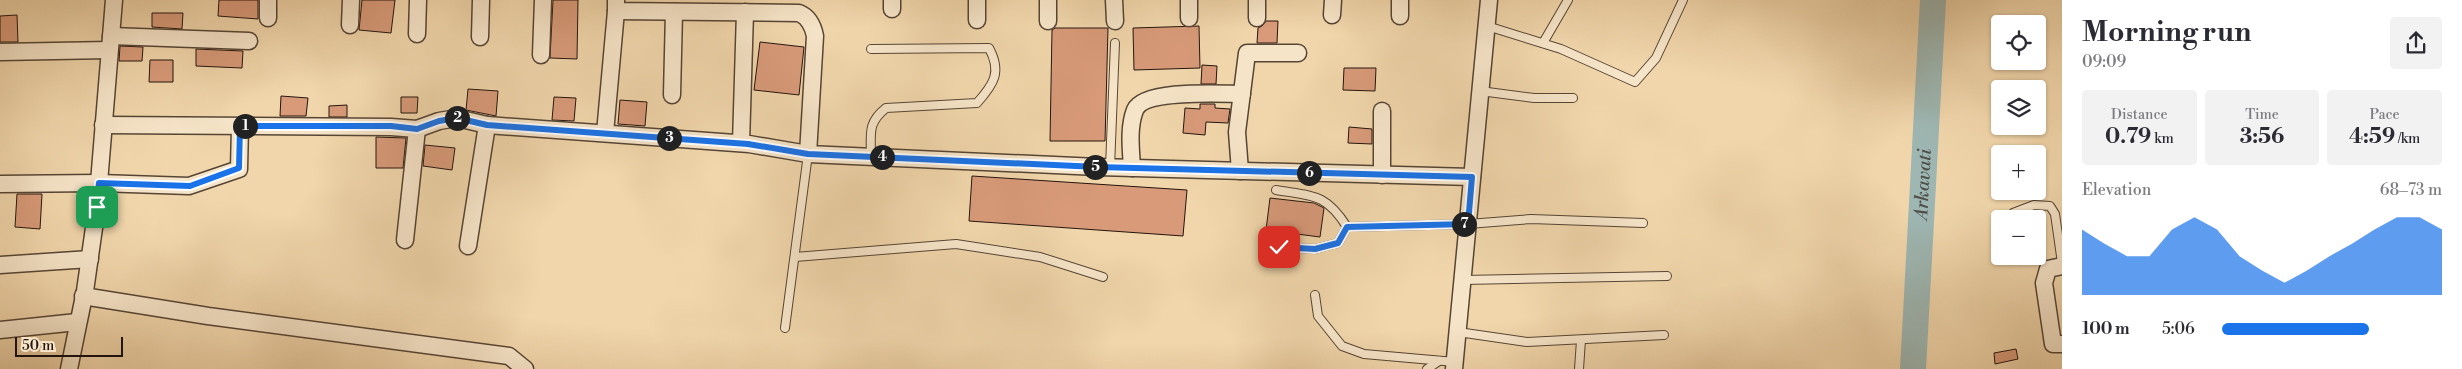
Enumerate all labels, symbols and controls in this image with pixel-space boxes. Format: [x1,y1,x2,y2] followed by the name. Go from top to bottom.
[1991,15,2046,265] map controls
[1991,15,2046,70] button: locate
[2082,15,2251,50] text: Morning run
[2390,17,2442,69] button: share
[2082,52,2126,72] text: 09:09
[1991,80,2046,135] button: layers
[444,106,470,130] pin: 2
[2111,106,2168,124] text: Distance
[2245,106,2279,124] text: Time
[2370,106,2400,124] text: Pace
[453,109,462,127] text: 2
[232,114,258,138] pin: 1
[242,117,249,135] text: 1
[2105,124,2151,150] text: 0.79
[2240,124,2284,150] text: 3:56
[2349,124,2395,150] text: 4:59
[656,126,682,150] pin: 3
[665,129,674,147] text: 3
[2151,130,2174,148] text: km
[2395,130,2420,148] text: /km
[870,144,894,170] pin: 4
[1991,145,2046,200] button: +
[878,148,887,166] text: 4
[1909,148,1937,223] water label: Arkavati
[1082,154,1108,180] pin: 5
[1091,158,1100,176] text: 5
[1296,160,1322,186] pin: 6
[1305,164,1314,182] text: 6
[2082,180,2151,200] text: Elevation
[2380,180,2442,200] text: 68–73 m
[76,186,118,228] pin
[83,193,111,221] icon: arrive
[1991,210,2046,265] button: −
[1452,212,1476,236] pin: 7
[1460,215,1469,233] text: 7
[1258,226,1300,268] pin
[1265,233,1293,261] icon: check
[2082,319,2130,339] text: 100 m
[2162,319,2195,339] text: 5:06
[15,334,122,357] scale bar
[22,337,54,355] text: 50 m

